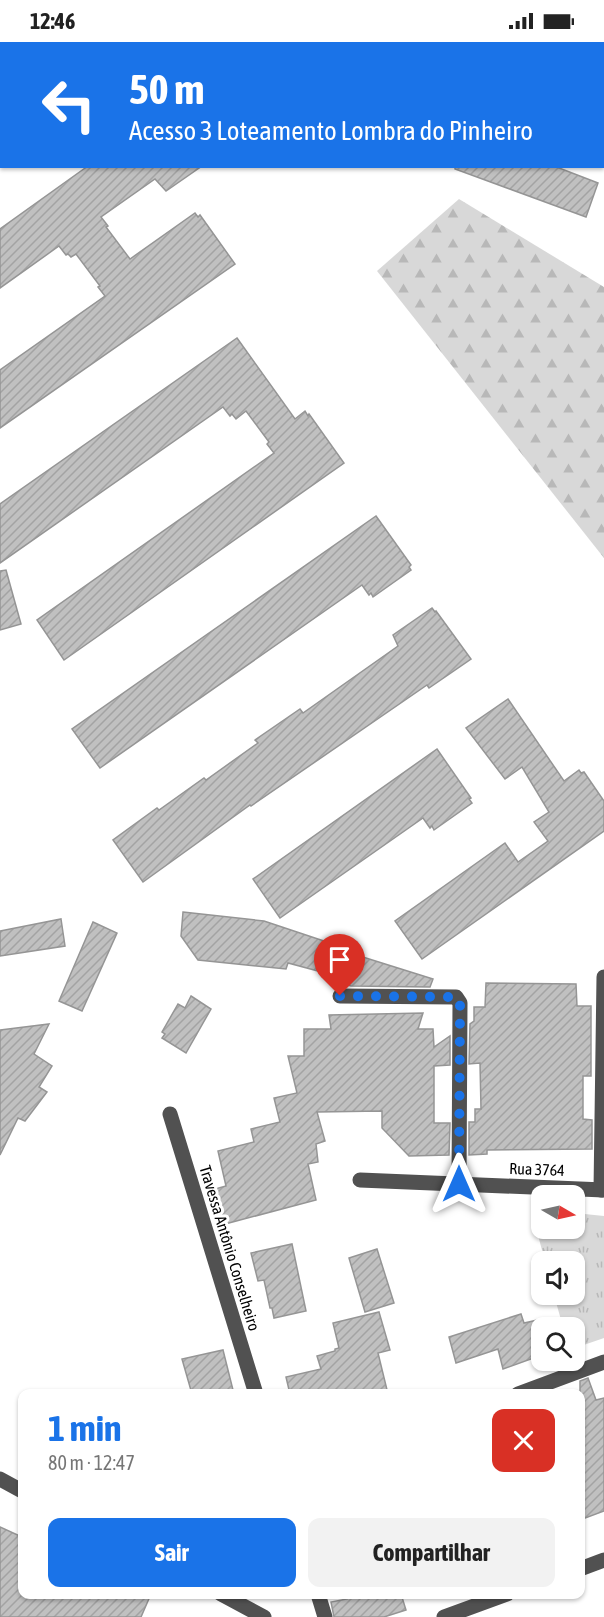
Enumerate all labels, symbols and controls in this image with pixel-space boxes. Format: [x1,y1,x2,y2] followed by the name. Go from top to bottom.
[30,8,75,34] text: 12:46
[129,65,204,113] text: 50 m
[30,66,108,144] icon: left
[129,115,533,146] text: Acesso 3 Loteamento Lombra do Pinheiro
[314,934,365,996] pin
[323,943,356,976] icon: arrive
[427,1152,491,1216] position arrow
[509,1159,565,1179] street label: Rua 3764
[196,1163,264,1333] street label: Travessa Antônio Conselheiro
[531,1185,585,1239] north arrow
[531,1185,585,1371] map controls
[531,1251,585,1305] button: sound
[531,1317,585,1371] button: search
[48,1407,122,1449] text: 1 min
[492,1409,555,1472] button: close
[48,1451,135,1474] text: 80 m · 12:47
[48,1518,296,1587] button: Sair
[308,1518,555,1587] button: Compartilhar

